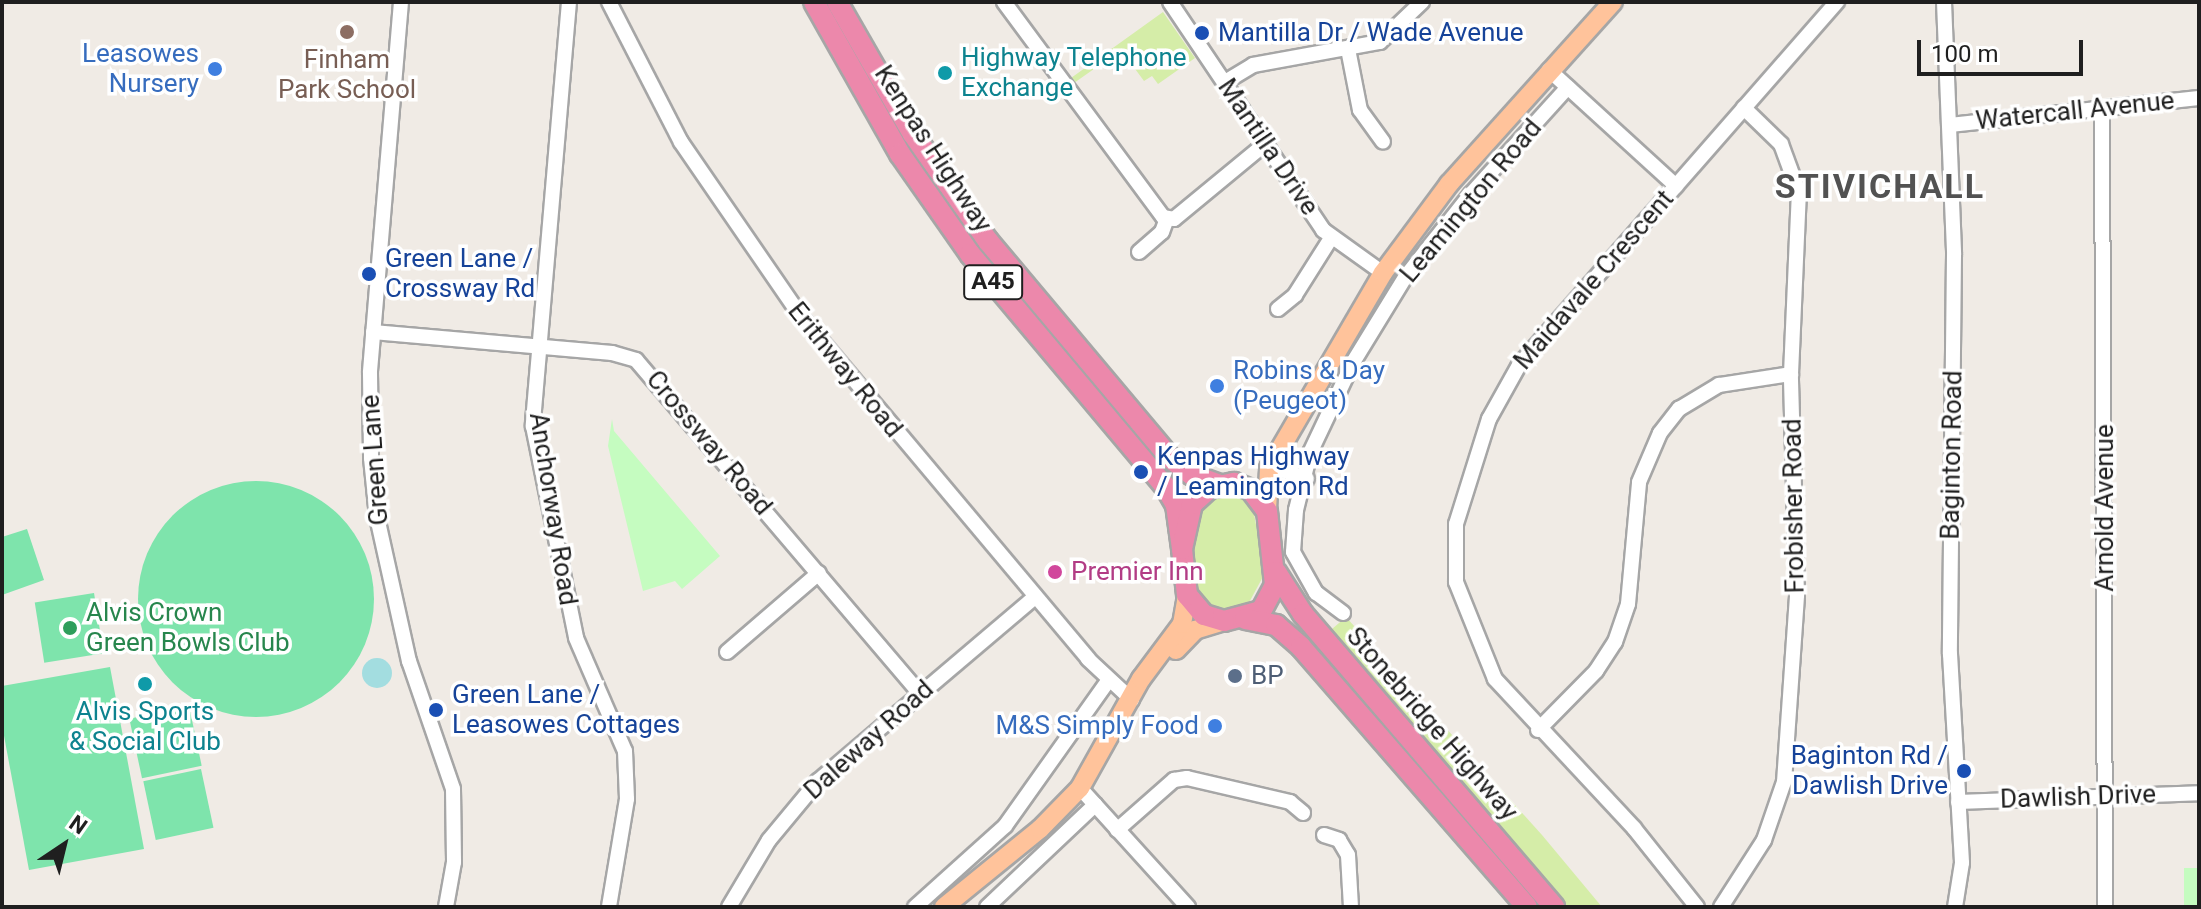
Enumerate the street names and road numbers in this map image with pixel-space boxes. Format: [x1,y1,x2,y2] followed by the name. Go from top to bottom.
[868,60,998,238] street label: Kenpas Highway
[1211,73,1325,221] street label: Mantilla Drive
[1974,85,2176,137] street label: Watercall Avenue
[1394,113,1548,289] street label: Leamington Road
[1507,184,1681,376] street label: Maidavale Crescent
[963,262,1023,302] road number: A45
[781,296,909,444] street label: Erithway Road
[640,364,778,522] street label: Crossway Road
[1935,370,1969,540] street label: Baginton Road
[355,394,395,526] street label: Green Lane
[522,410,584,608] street label: Anchorway Road
[1777,418,1811,594] street label: Frobisher Road
[2089,424,2121,592] street label: Arnold Avenue
[1340,621,1524,827] street label: Stonebridge Highway
[798,674,940,806] street label: Daleway Road
[2000,779,2156,815] street label: Dawlish Drive

